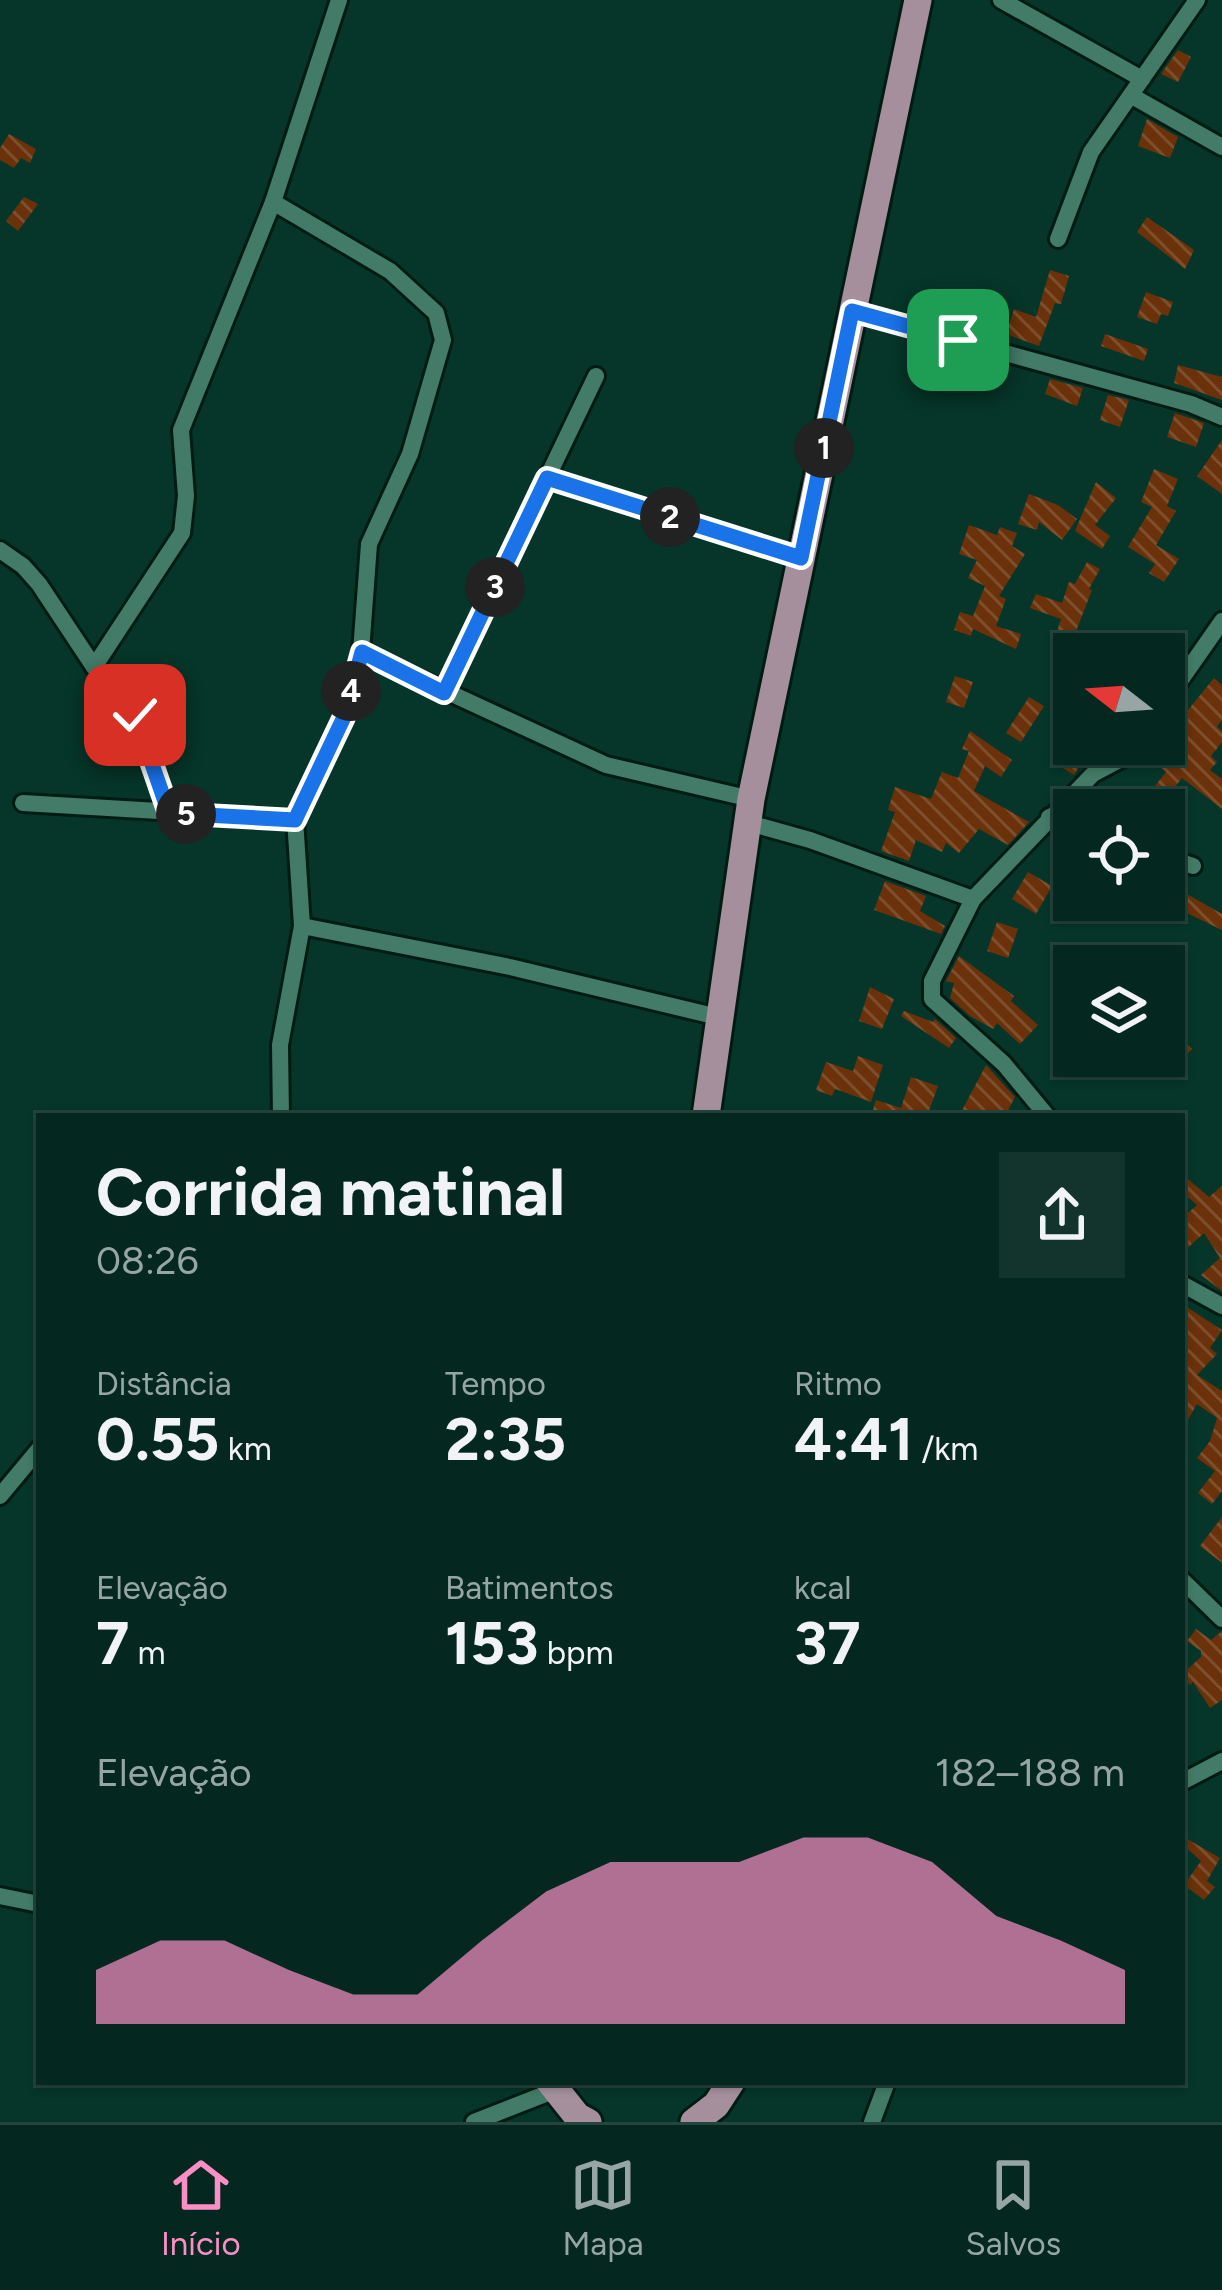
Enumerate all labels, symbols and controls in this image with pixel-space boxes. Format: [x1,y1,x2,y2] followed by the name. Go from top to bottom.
[907,289,1009,391] pin
[925,307,991,373] icon: arrive
[794,418,854,478] pin: 1
[817,428,831,467] text: 1
[640,487,700,547] pin: 2
[660,497,680,536] text: 2
[465,557,525,617] pin: 3
[486,567,504,606] text: 3
[1053,633,1185,765] north arrow
[1053,633,1185,1077] map controls
[321,661,381,721] pin: 4
[84,664,186,766] pin
[341,671,361,710] text: 4
[102,682,168,748] icon: check
[156,784,216,844] pin: 5
[1053,789,1185,921] button: locate
[176,794,196,833] text: 5
[1053,945,1185,1077] button: layers
[96,1152,565,1232] text: Corrida matinal
[999,1152,1125,1278] button: share
[96,1237,199,1284] text: 08:26
[96,1364,232,1403] text: Distância
[445,1364,546,1403] text: Tempo
[794,1364,882,1403] text: Ritmo
[96,1403,219,1475] text: 0.55
[445,1403,566,1475] text: 2:35
[794,1403,913,1475] text: 4:41
[219,1429,272,1468] text: km
[913,1429,978,1468] text: /km
[96,1568,228,1607] text: Elevação
[445,1568,614,1607] text: Batimentos
[794,1568,852,1607] text: kcal
[96,1607,129,1679] text: 7
[445,1607,539,1679] text: 153
[794,1607,861,1679] text: 37
[129,1633,166,1672] text: m
[539,1633,614,1672] text: bpm
[96,1749,252,1796] text: Elevação
[935,1749,1125,1796] text: 182–188 m
[161,2152,241,2263] tab: Início
[562,2152,644,2263] tab: Mapa
[965,2152,1061,2263] tab: Salvos

